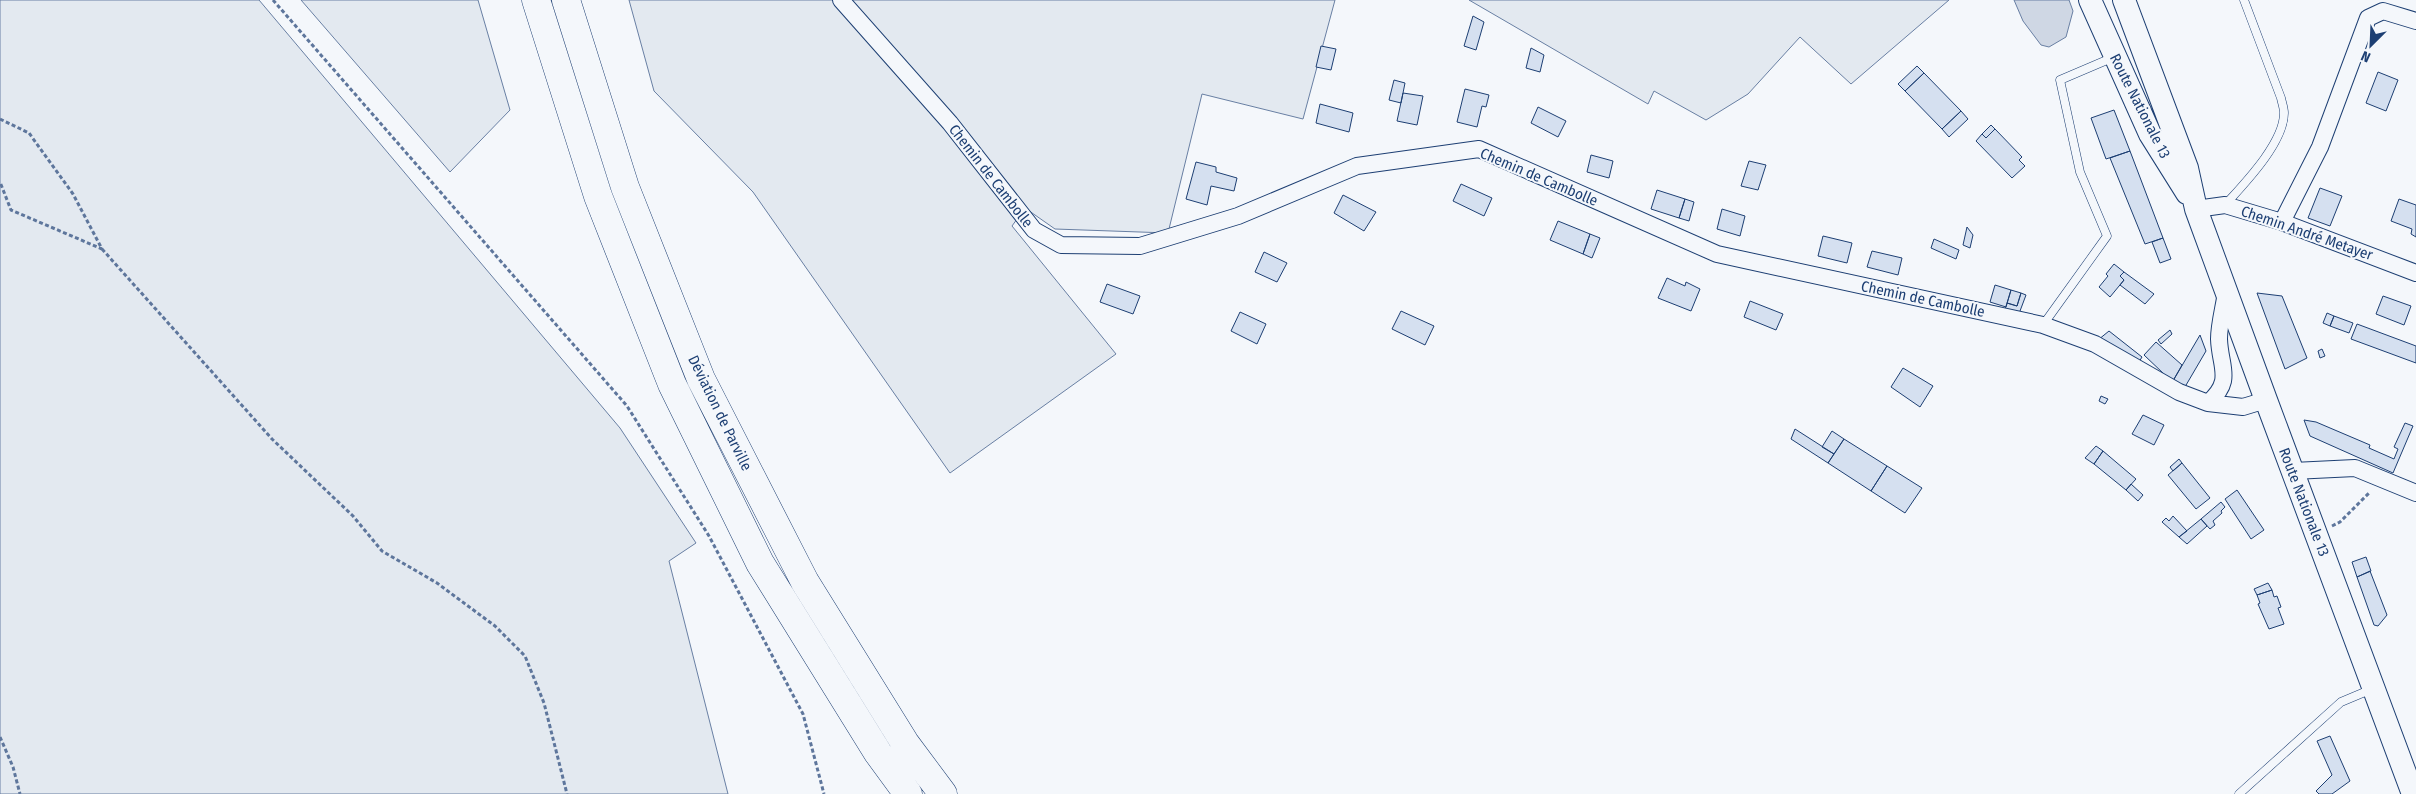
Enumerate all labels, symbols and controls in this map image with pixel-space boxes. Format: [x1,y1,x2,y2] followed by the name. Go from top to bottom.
[2346,20,2396,70] north arrow
[2359,47,2373,66] text: N
[2106,51,2174,161] street label: Route Nationale 13
[945,121,1037,231] street label: Chemin de Cambolle
[1477,144,1601,210] street label: Chemin de Cambolle
[2239,202,2376,264] street label: Chemin André Metayer
[1860,277,1986,321] street label: Chemin de Cambolle
[684,352,756,474] street label: Déviation de Parville
[2275,445,2333,559] street label: Route Nationale 13

